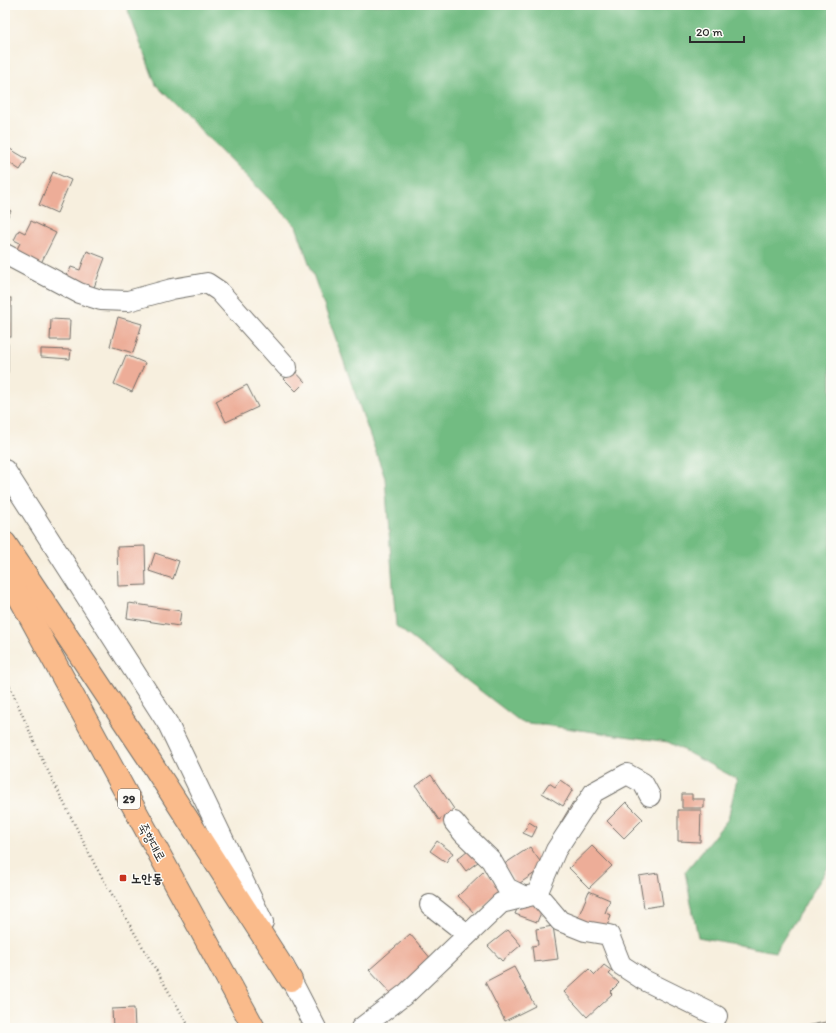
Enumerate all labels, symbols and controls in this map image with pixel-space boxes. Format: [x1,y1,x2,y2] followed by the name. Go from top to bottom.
[690,18,744,44] scale bar
[696,25,723,39] text: 20 m
[118,789,140,809] road number: 29
[135,820,169,864] street label: 죽향대로
[131,871,163,886] place label: 노안동
[118,873,128,883] marker: 노안동

